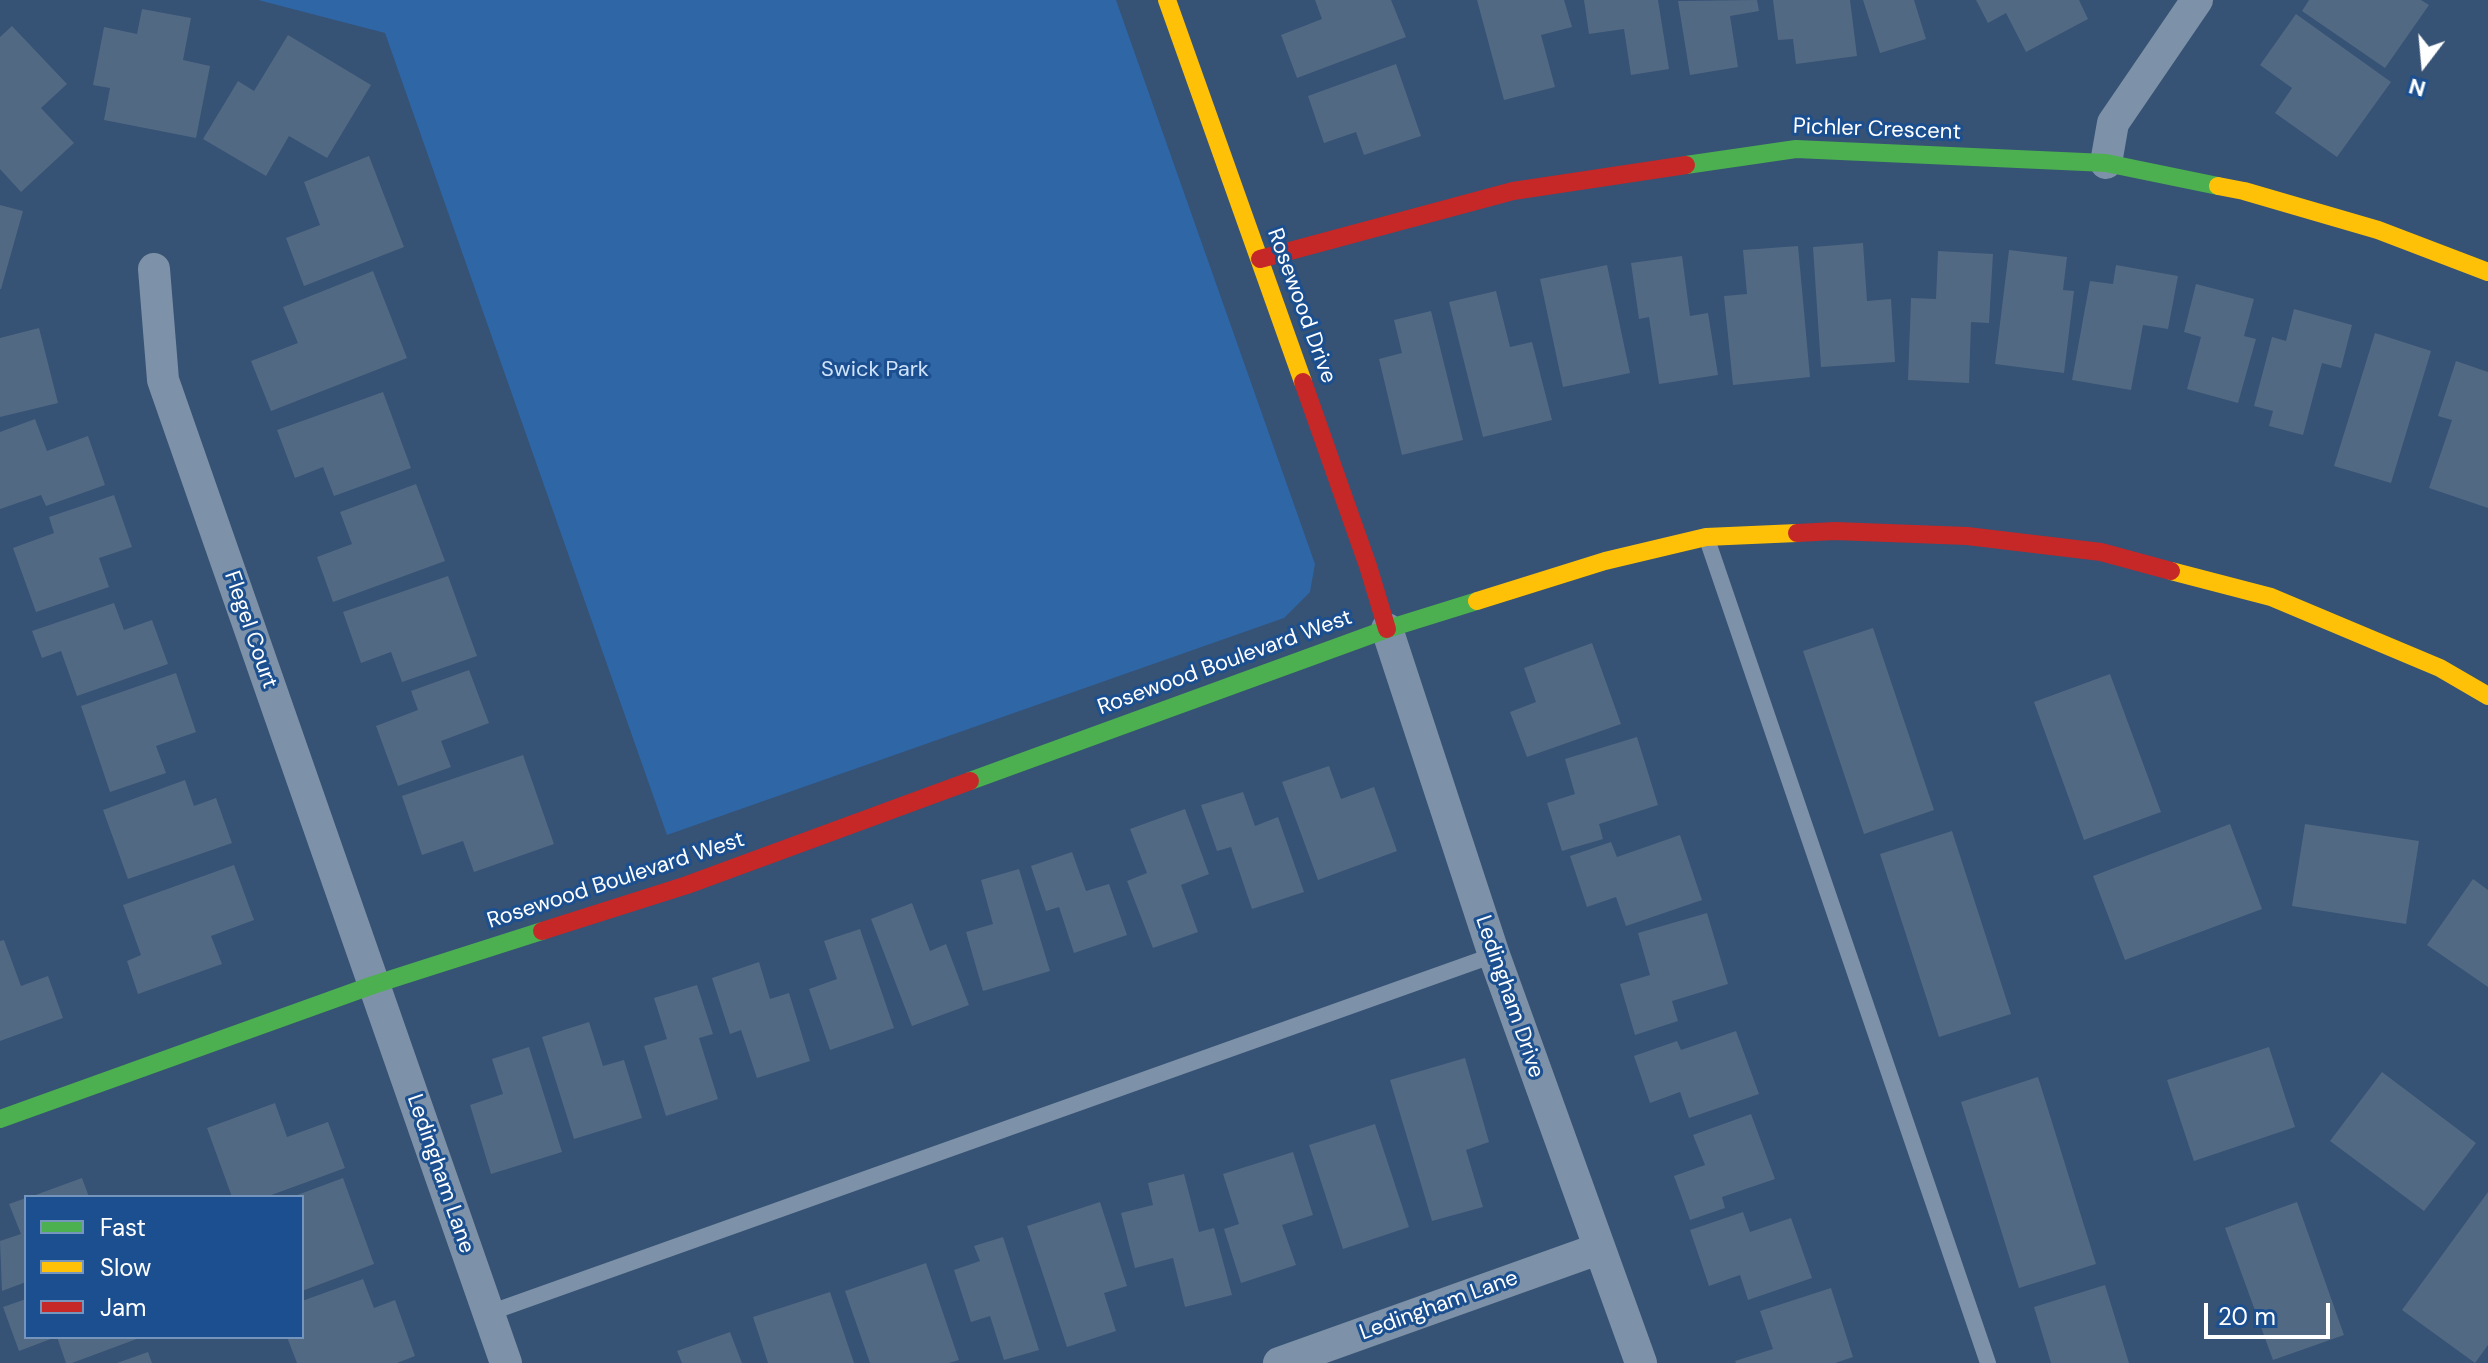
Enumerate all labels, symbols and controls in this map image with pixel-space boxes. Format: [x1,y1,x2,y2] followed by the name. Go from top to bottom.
[2384,24,2464,104] north arrow
[2406,71,2429,104] text: N
[1793,114,1961,146] street label: Pichler Crescent
[1261,225,1341,387] street label: Rosewood Drive
[821,357,929,383] park label: Swick Park
[218,568,282,692] street label: Flegel Court
[1094,605,1356,721] street label: Rosewood Boulevard West
[484,827,748,935] street label: Rosewood Boulevard West
[1469,912,1549,1082] street label: Ledingham Drive
[400,1091,480,1257] street label: Ledingham Lane
[24,1195,304,1339] legend
[100,1212,146,1243] text: Fast
[100,1252,151,1283] text: Slow
[1356,1265,1522,1347] street label: Ledingham Lane
[2208,1287,2334,1337] scale bar
[100,1292,146,1323] text: Jam
[2218,1301,2276,1332] text: 20 m

